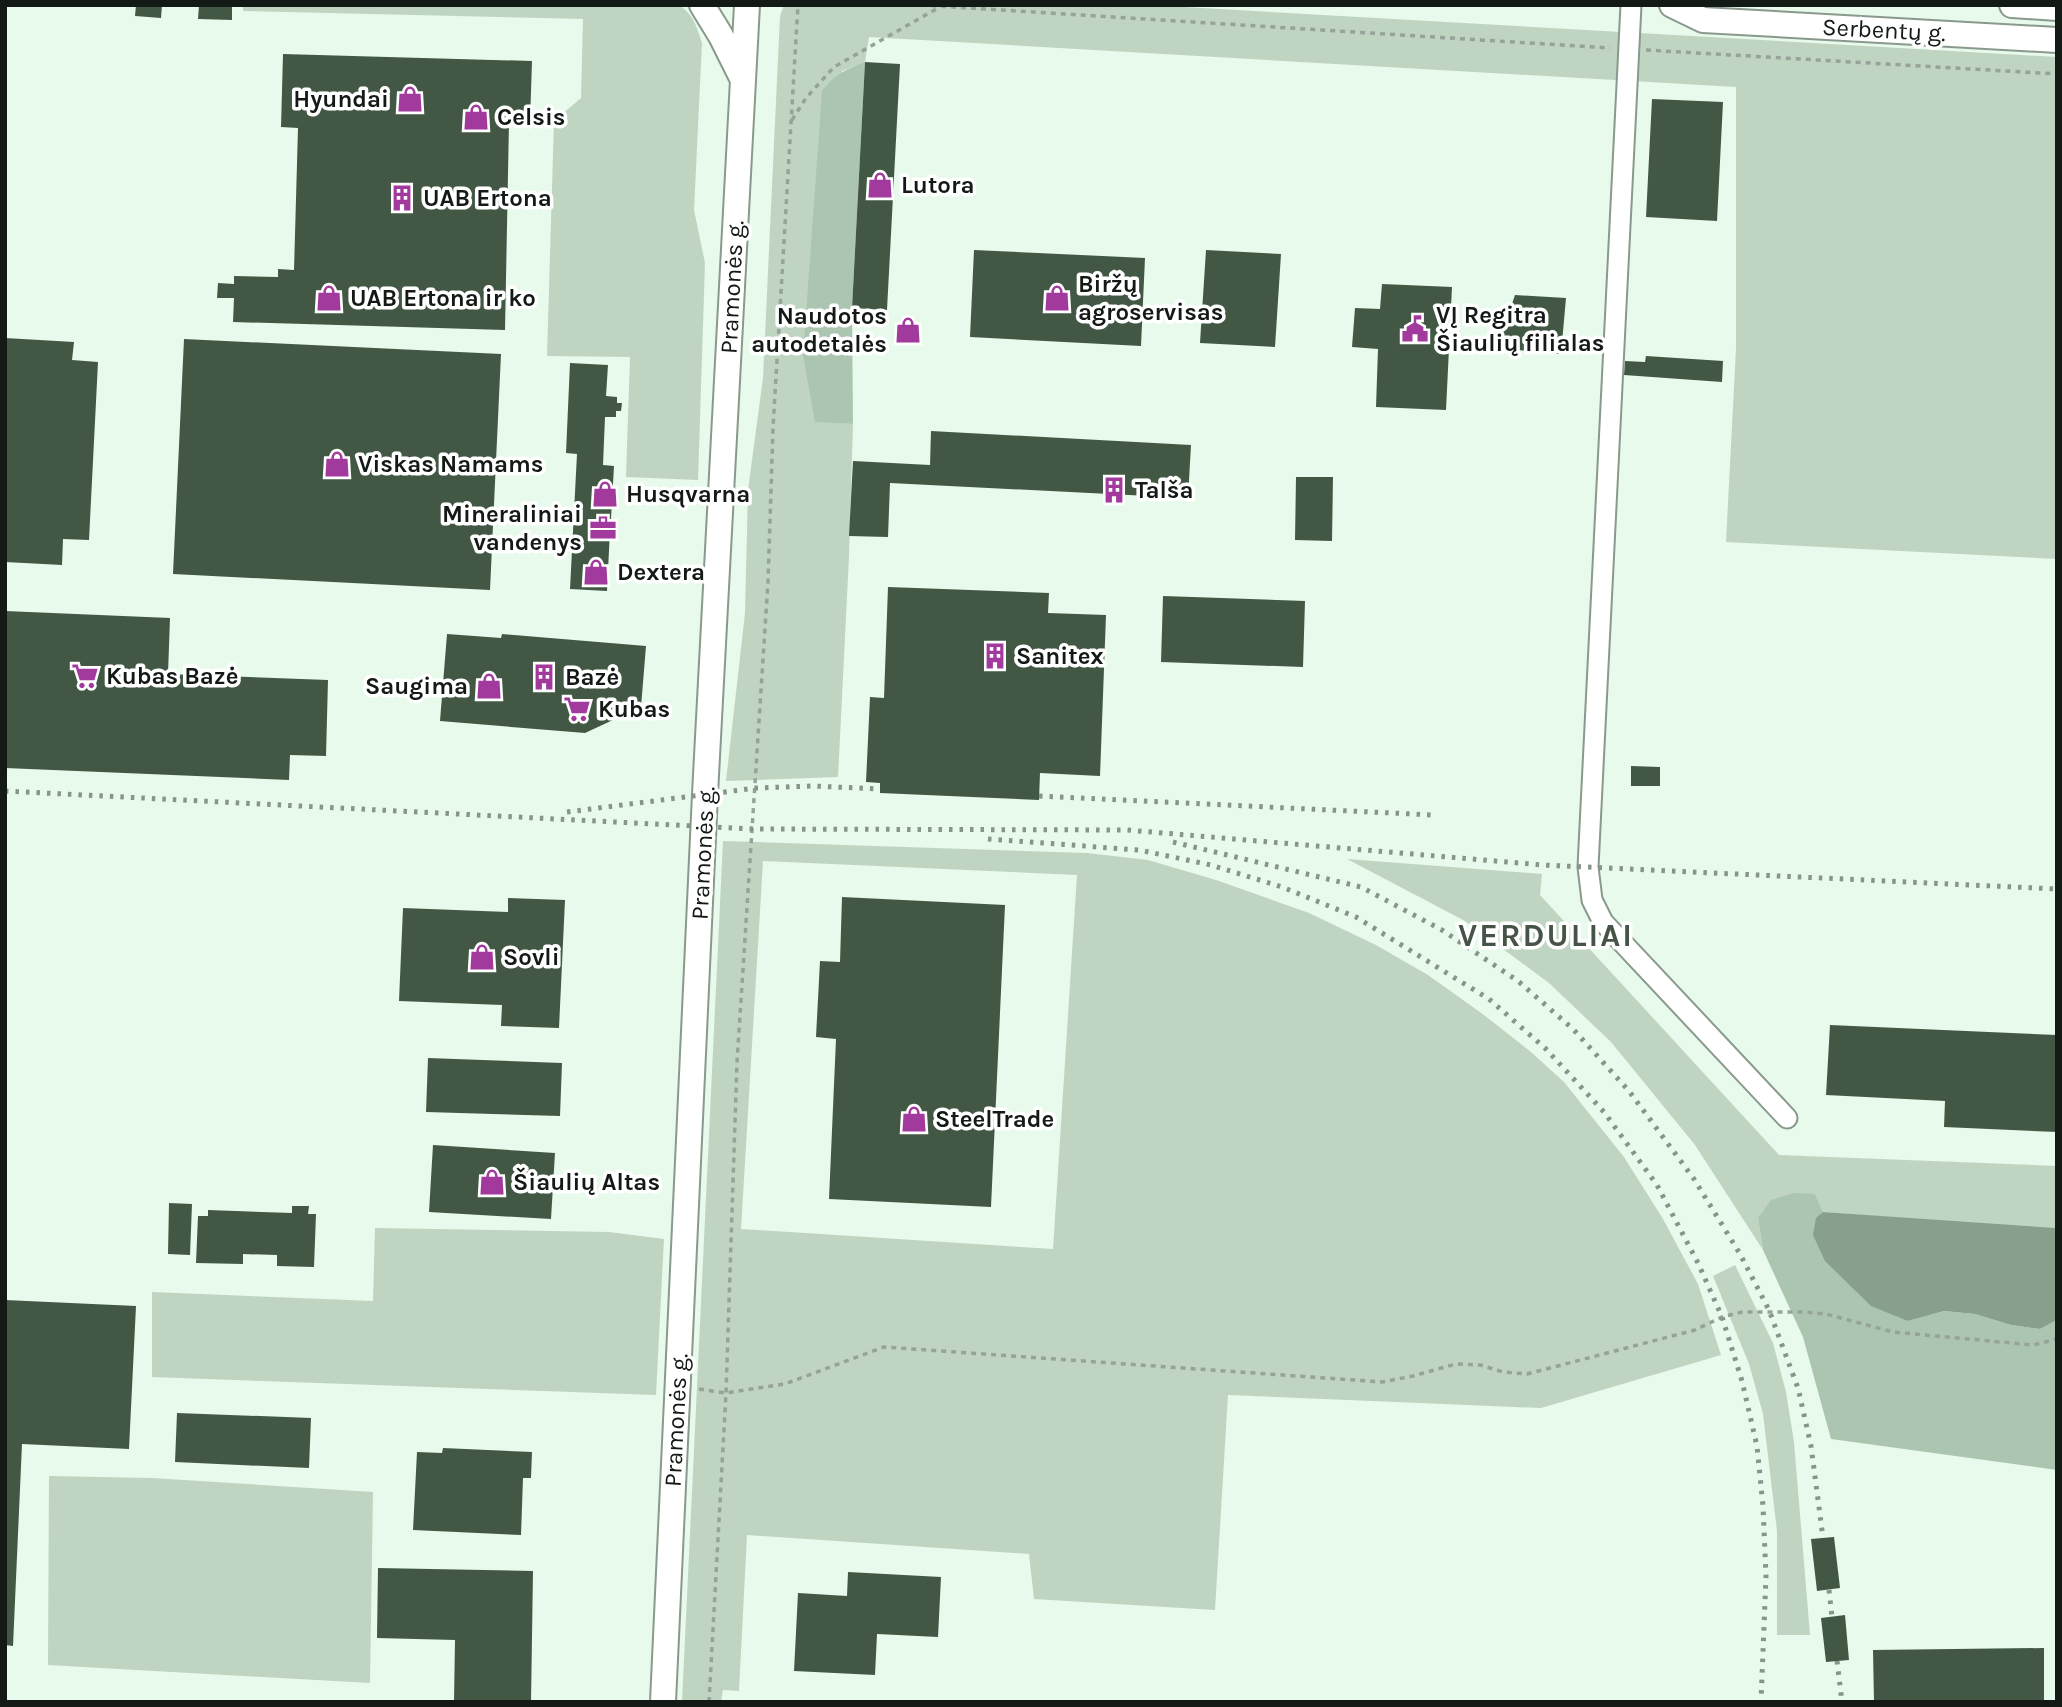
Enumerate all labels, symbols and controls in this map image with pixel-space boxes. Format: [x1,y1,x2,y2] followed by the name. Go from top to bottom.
[1822,13,1946,47] street label: Serbentų g.
[395,84,425,114] shop icon: Hyundai
[293,85,389,113] place label: Hyundai
[461,102,491,132] shop icon: Celsis
[497,103,565,131] place label: Celsis
[865,170,895,200] shop icon: Lutora
[901,171,974,199] place label: Lutora
[387,183,417,213] building icon: UAB Ertona
[423,184,552,212] place label: UAB Ertona
[715,220,749,354] street label: Pramonės g.
[1078,270,1224,326] place label: Biržų agroservisas
[314,283,344,313] shop icon: UAB Ertona ir ko
[1042,283,1072,313] shop icon: Biržų agroservisas
[350,284,536,312] place label: UAB Ertona ir ko
[1436,301,1605,357] place label: VĮ Regitra Šiaulių filialas
[751,302,887,358] place label: Naudotos autodetalės
[1400,314,1430,344] public building icon: VĮ Regitra Šiaulių filialas
[893,315,923,345] shop icon: Naudotos autodetalės
[322,449,352,479] shop icon: Viskas Namams
[358,450,543,478] place label: Viskas Namams
[1099,475,1129,505] building icon: Talša
[1135,476,1194,504] place label: Talša
[590,479,620,509] shop icon: Husqvarna
[626,480,750,508] place label: Husqvarna
[442,500,582,556] place label: Mineraliniai vandenys
[588,513,618,543] office icon: Mineraliniai vandenys
[581,557,611,587] shop icon: Dextera
[617,558,705,586] place label: Dextera
[980,641,1010,671] building icon: Sanitex
[1016,642,1104,670] place label: Sanitex
[70,661,100,691] supermarket icon: Kubas Bazė
[106,662,238,690] place label: Kubas Bazė
[529,662,559,692] building icon: Bazė
[565,663,619,691] place label: Bazė
[474,671,504,701] shop icon: Saugima
[365,672,468,700] place label: Saugima
[562,694,592,724] supermarket icon: Kubas
[598,695,670,723] place label: Kubas
[686,786,720,920] street label: Pramonės g.
[1458,917,1634,954] district label: VERDULIAI
[467,942,497,972] shop icon: Sovli
[503,943,560,971] place label: Sovli
[899,1104,929,1134] shop icon: SteelTrade
[935,1105,1054,1133] place label: SteelTrade
[477,1167,507,1197] shop icon: Šiaulių Altas
[513,1167,660,1196] place label: Šiaulių Altas
[659,1353,693,1487] street label: Pramonės g.

